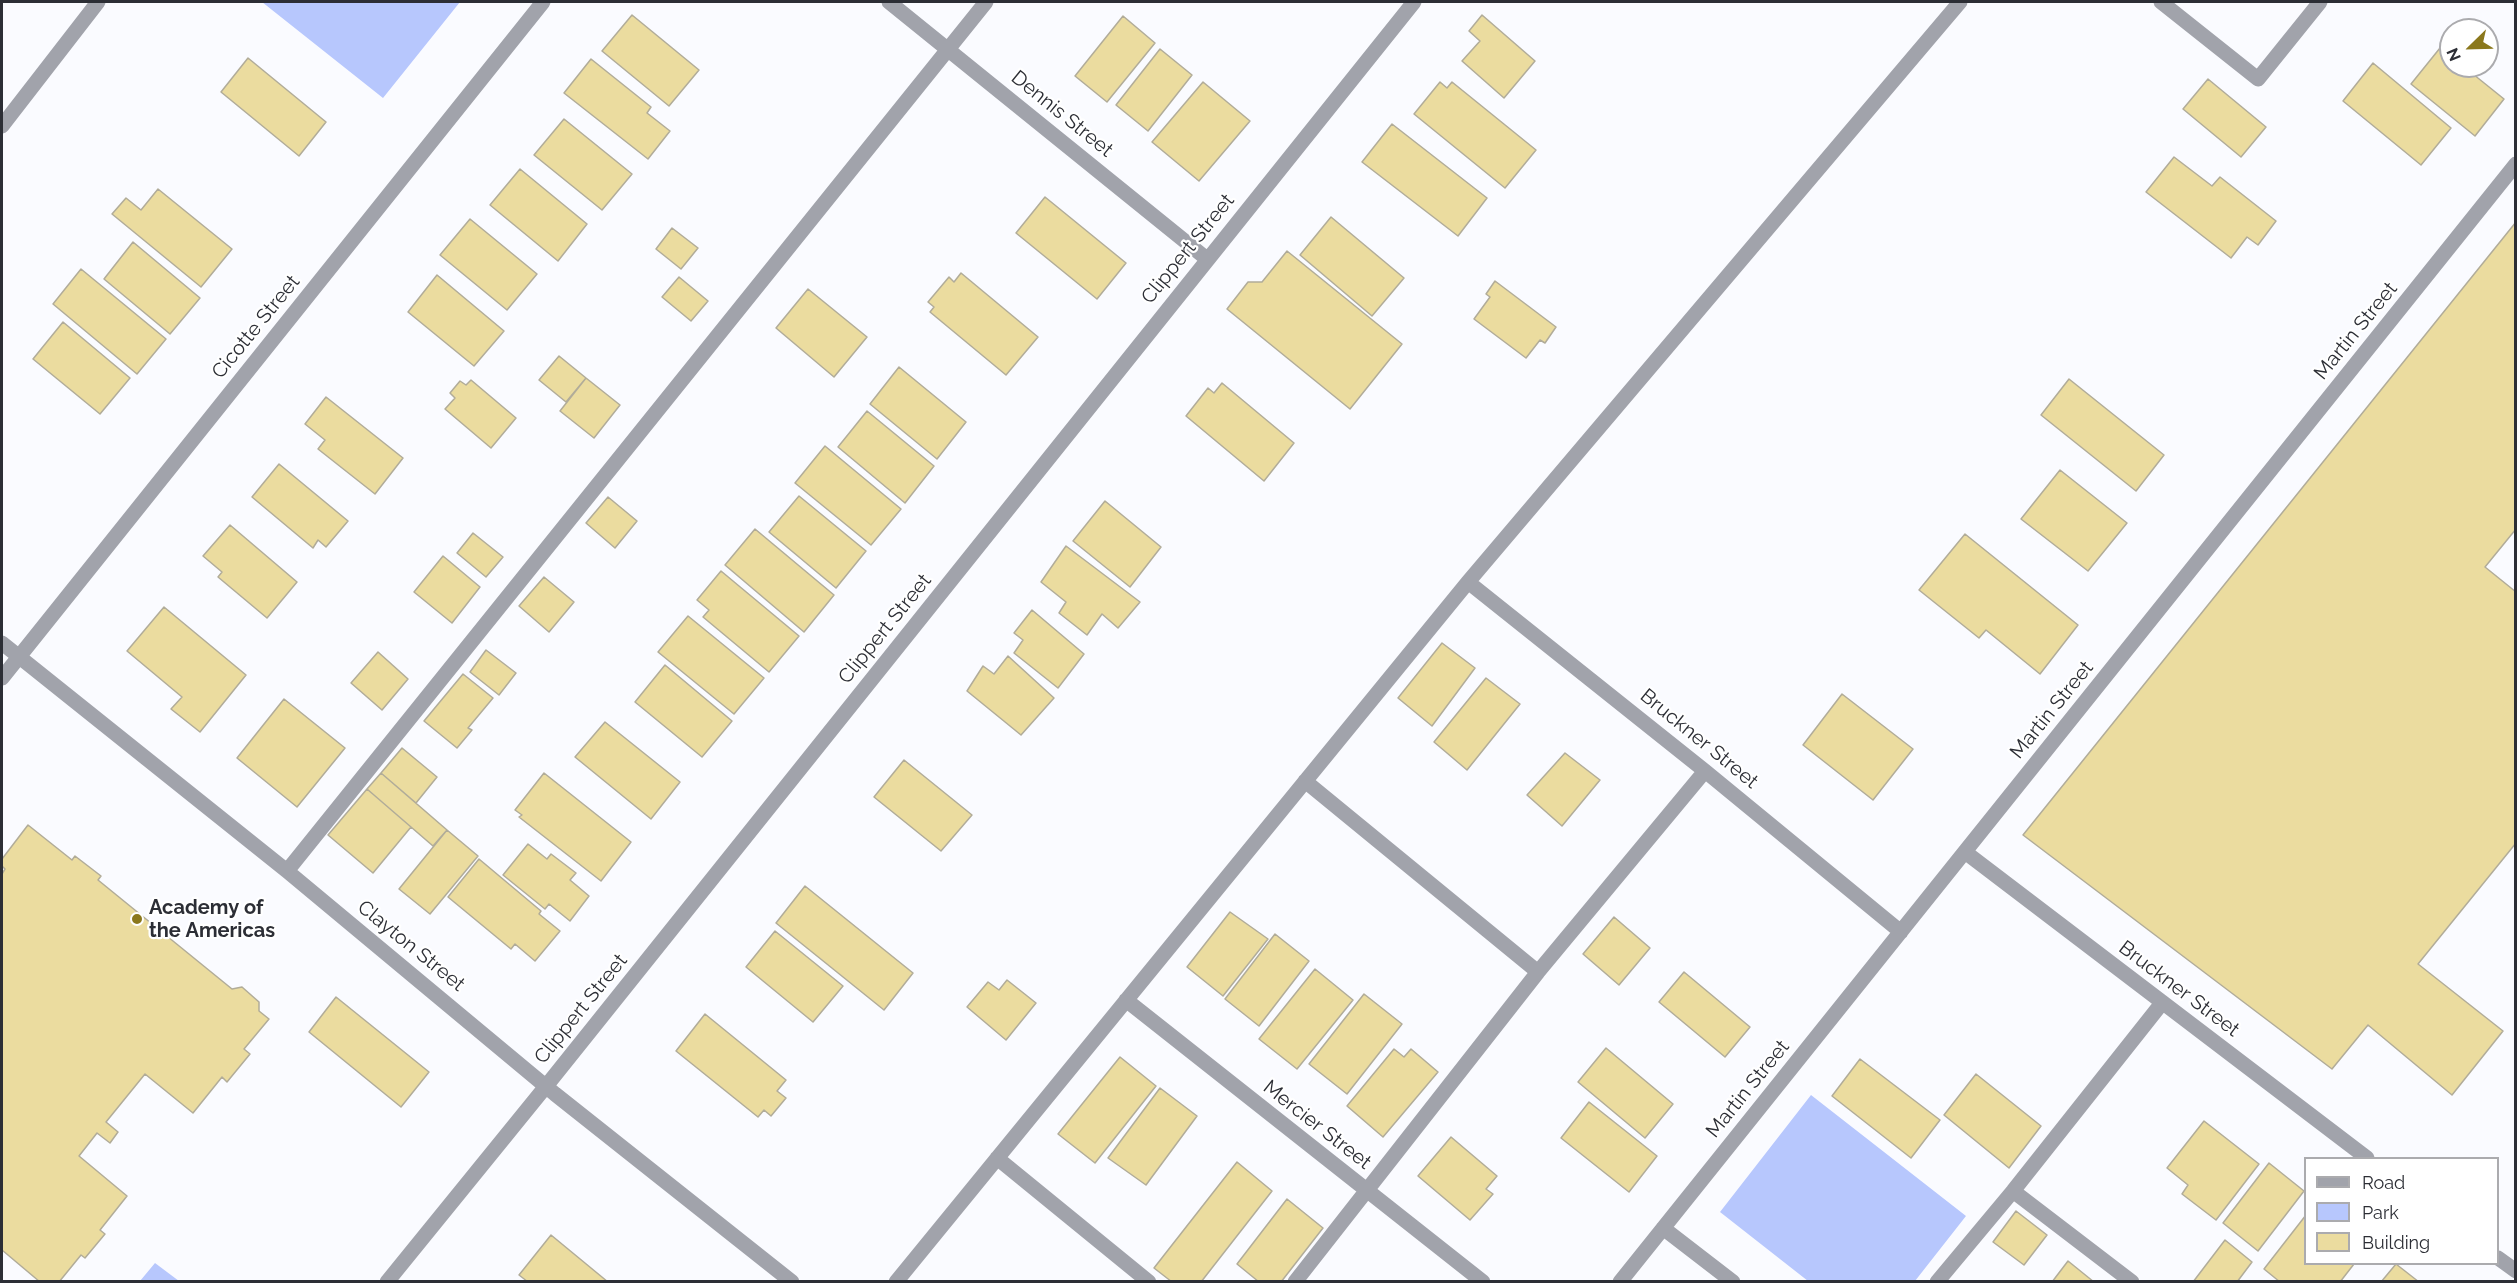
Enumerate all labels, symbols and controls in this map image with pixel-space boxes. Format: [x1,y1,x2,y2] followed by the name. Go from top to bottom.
[2439,18,2499,78] north arrow
[2443,45,2465,64] text: N
[1006,66,1118,162] street label: Dennis Street
[1136,189,1240,309] street label: Clippert Street
[207,270,305,384] street label: Cicotte Street
[2309,277,2403,385] street label: Martin Street
[833,569,937,689] street label: Clippert Street
[2005,656,2099,764] street label: Martin Street
[1635,684,1763,794] street label: Bruckner Street
[352,895,470,997] street label: Clayton Street
[149,896,275,943] place label: Academy of the Americas
[130,912,144,926] marker: Academy of the Americas
[2114,936,2244,1042] street label: Bruckner Street
[529,949,633,1069] street label: Clippert Street
[1701,1035,1795,1143] street label: Martin Street
[1258,1075,1376,1175] street label: Mercier Street
[2304,1157,2499,1265] legend
[2362,1172,2405,1193] text: Road
[2362,1202,2399,1223] text: Park
[2362,1232,2430,1253] text: Building

